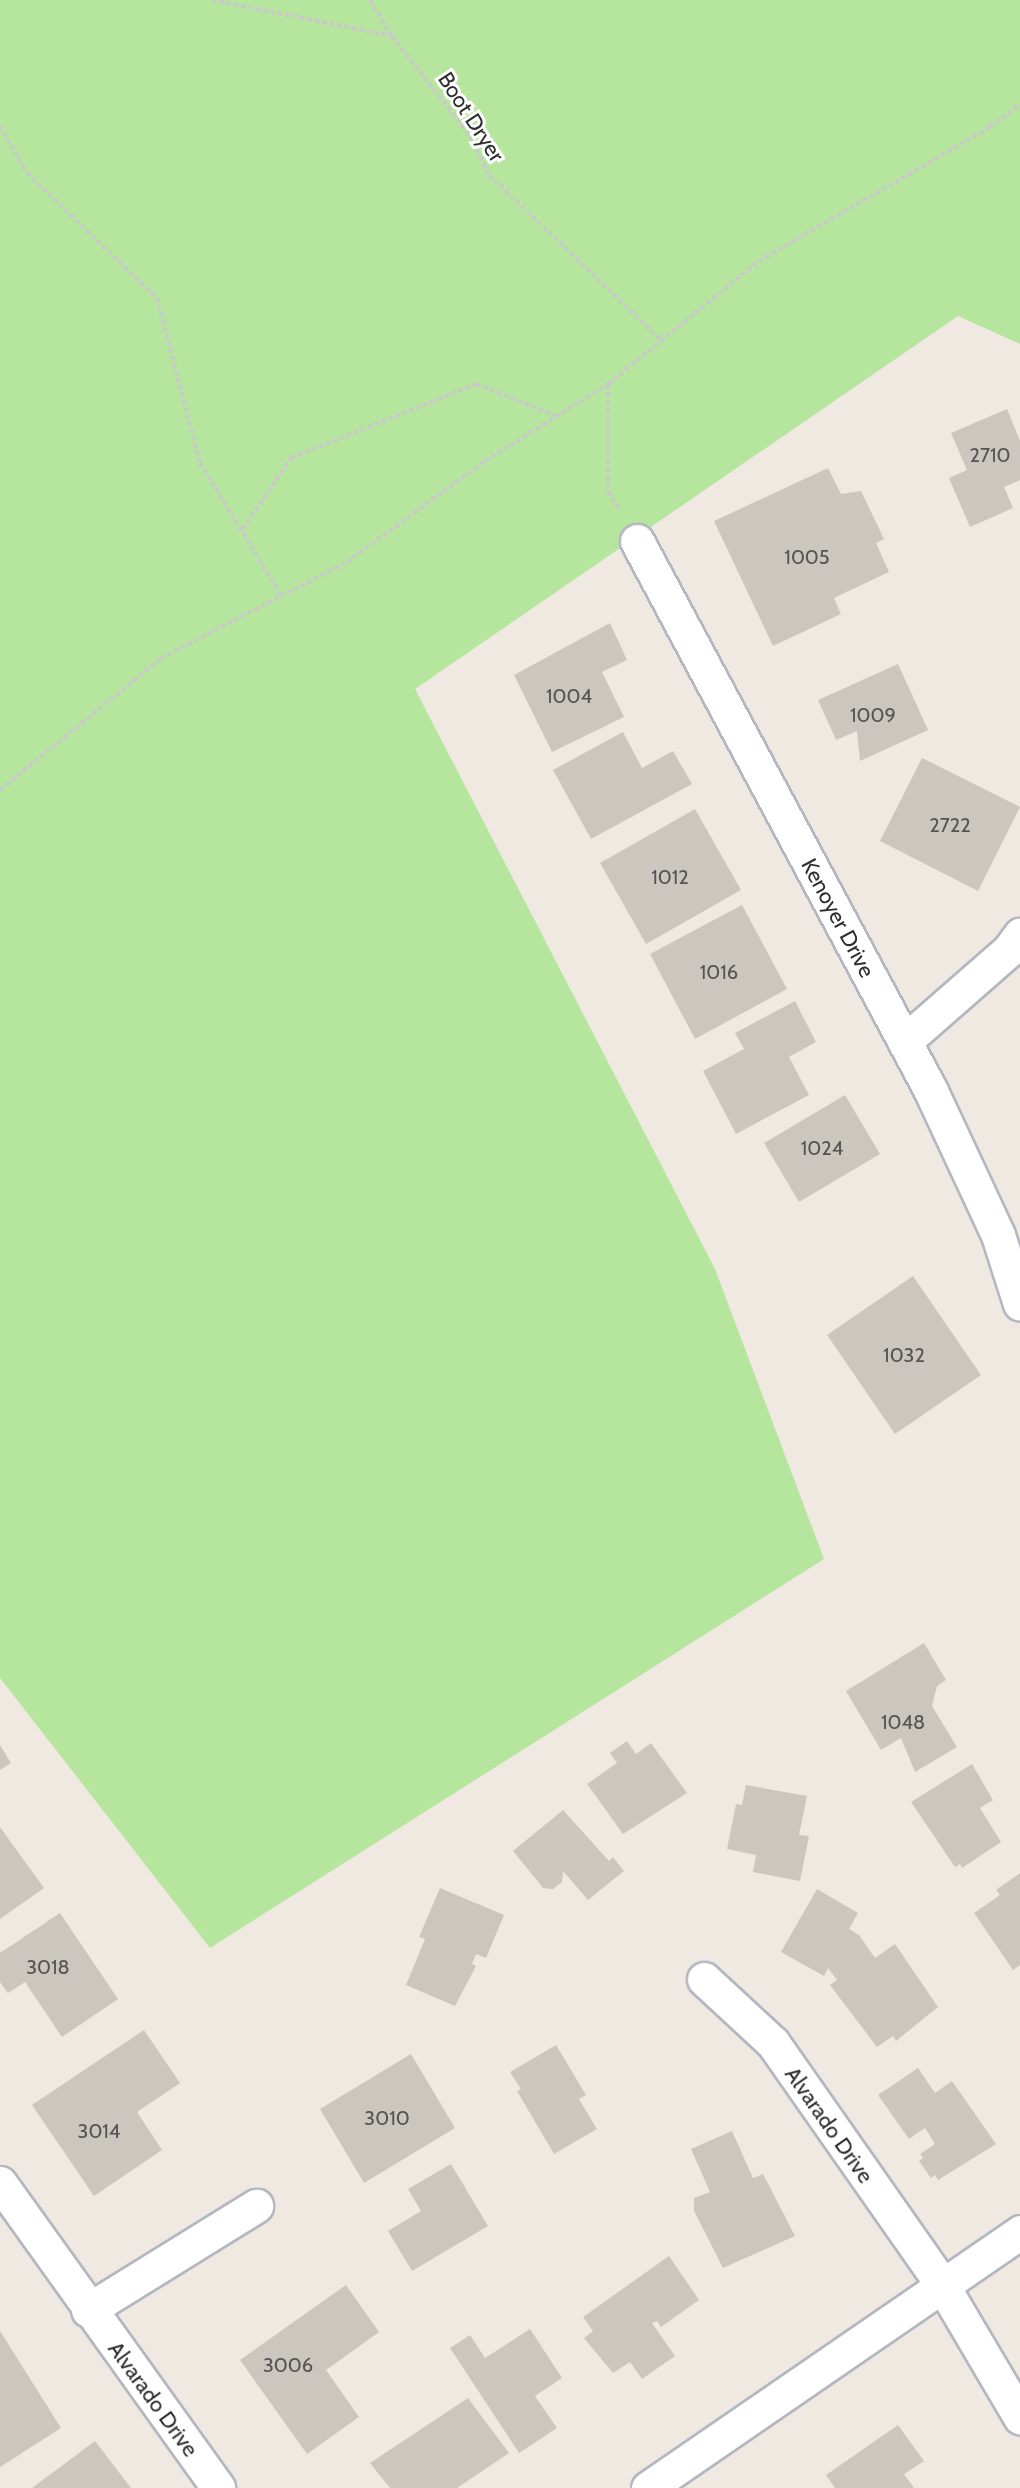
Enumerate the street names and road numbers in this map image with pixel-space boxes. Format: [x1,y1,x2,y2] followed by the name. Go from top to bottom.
[432,67,510,167] street label: Boot Dryer
[796,854,880,982] street label: Kenoyer Drive
[779,2062,879,2188] street label: Alvarado Drive
[102,2336,204,2462] street label: Alvarado Drive

